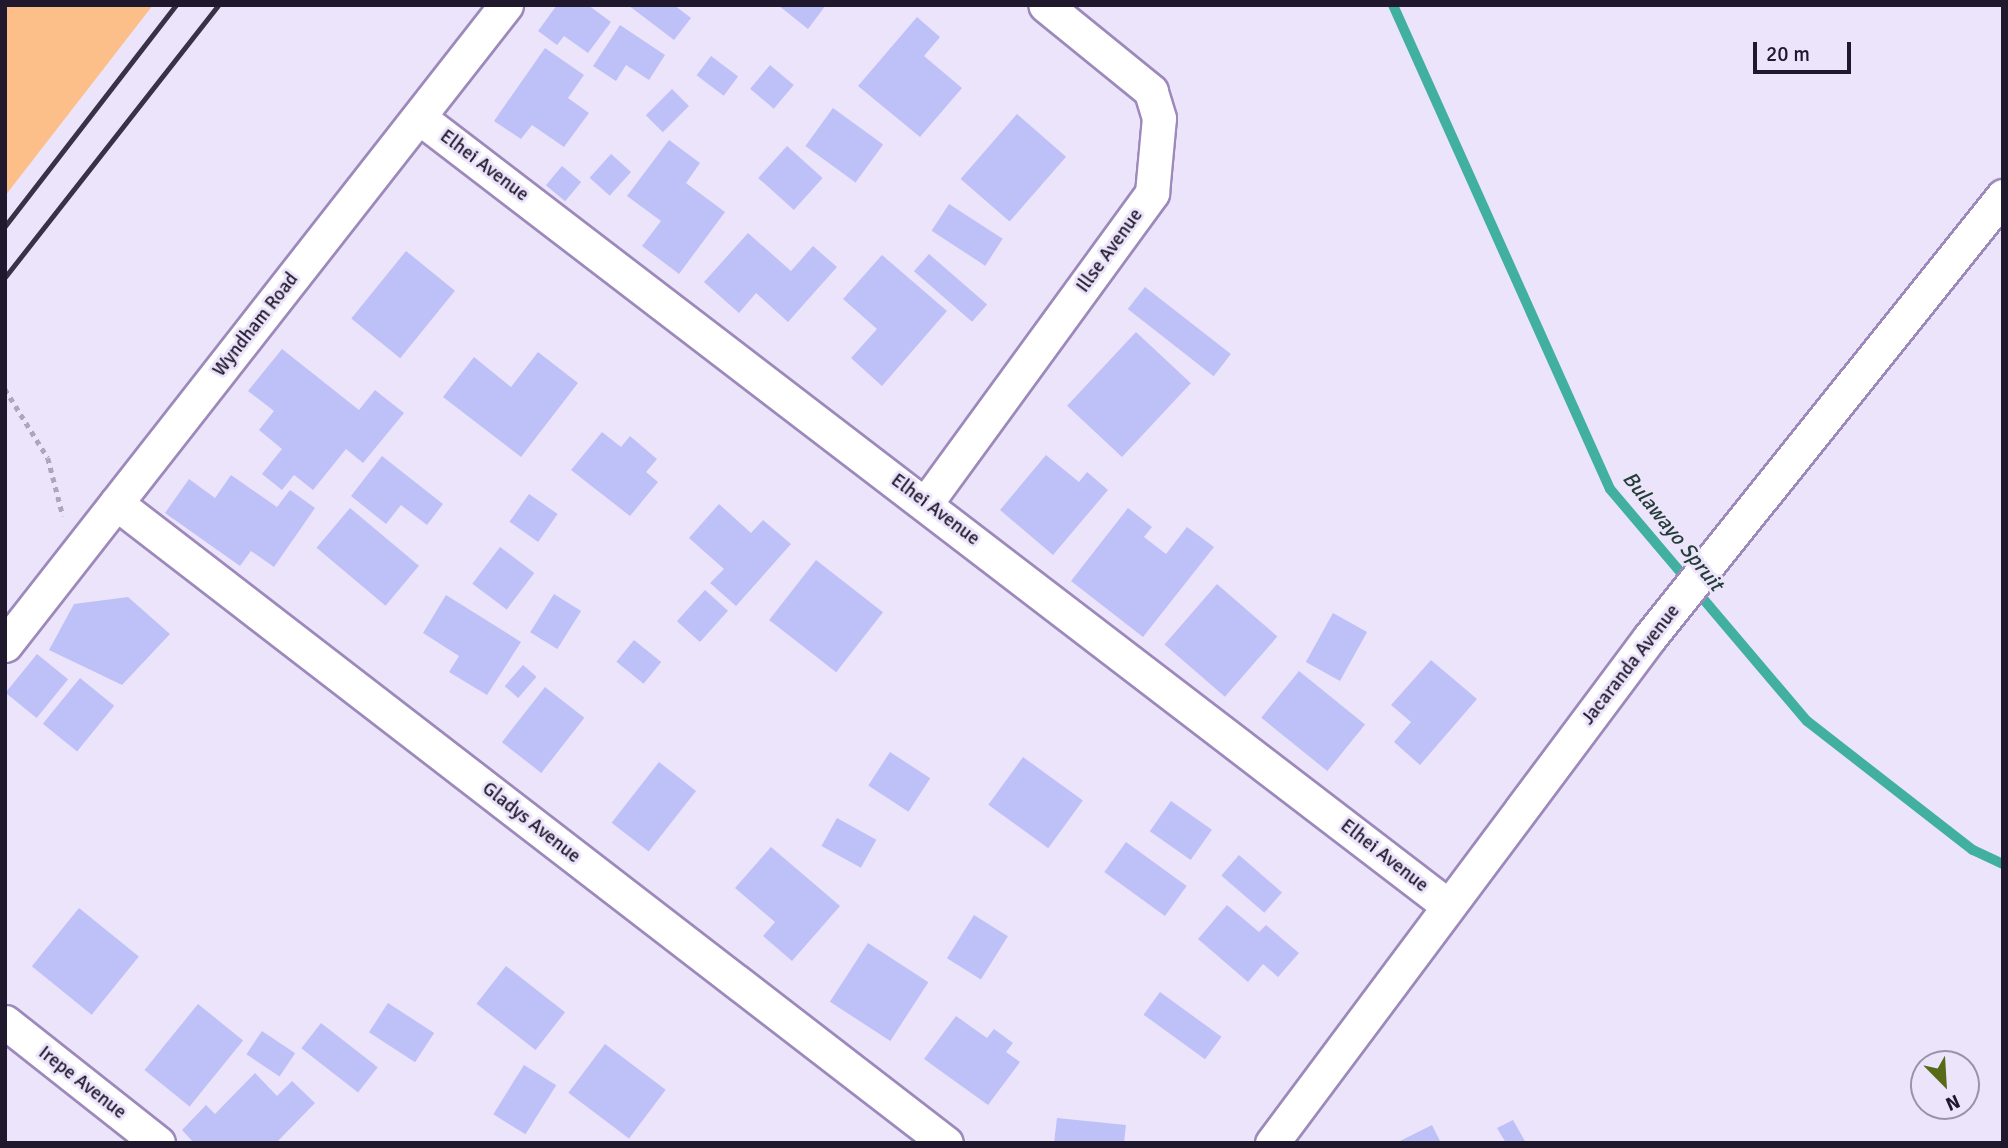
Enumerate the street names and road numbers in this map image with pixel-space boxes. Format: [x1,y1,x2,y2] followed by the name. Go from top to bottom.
[435,125,533,207] street label: Elhei Avenue
[1072,205,1148,297] street label: Illse Avenue
[208,269,304,381] street label: Wyndham Road
[886,469,984,551] street label: Elhei Avenue
[1577,600,1685,730] street label: Jacaranda Avenue
[477,778,585,868] street label: Gladys Avenue
[1336,815,1432,897] street label: Elhei Avenue
[34,1042,130,1124] street label: Irepe Avenue

